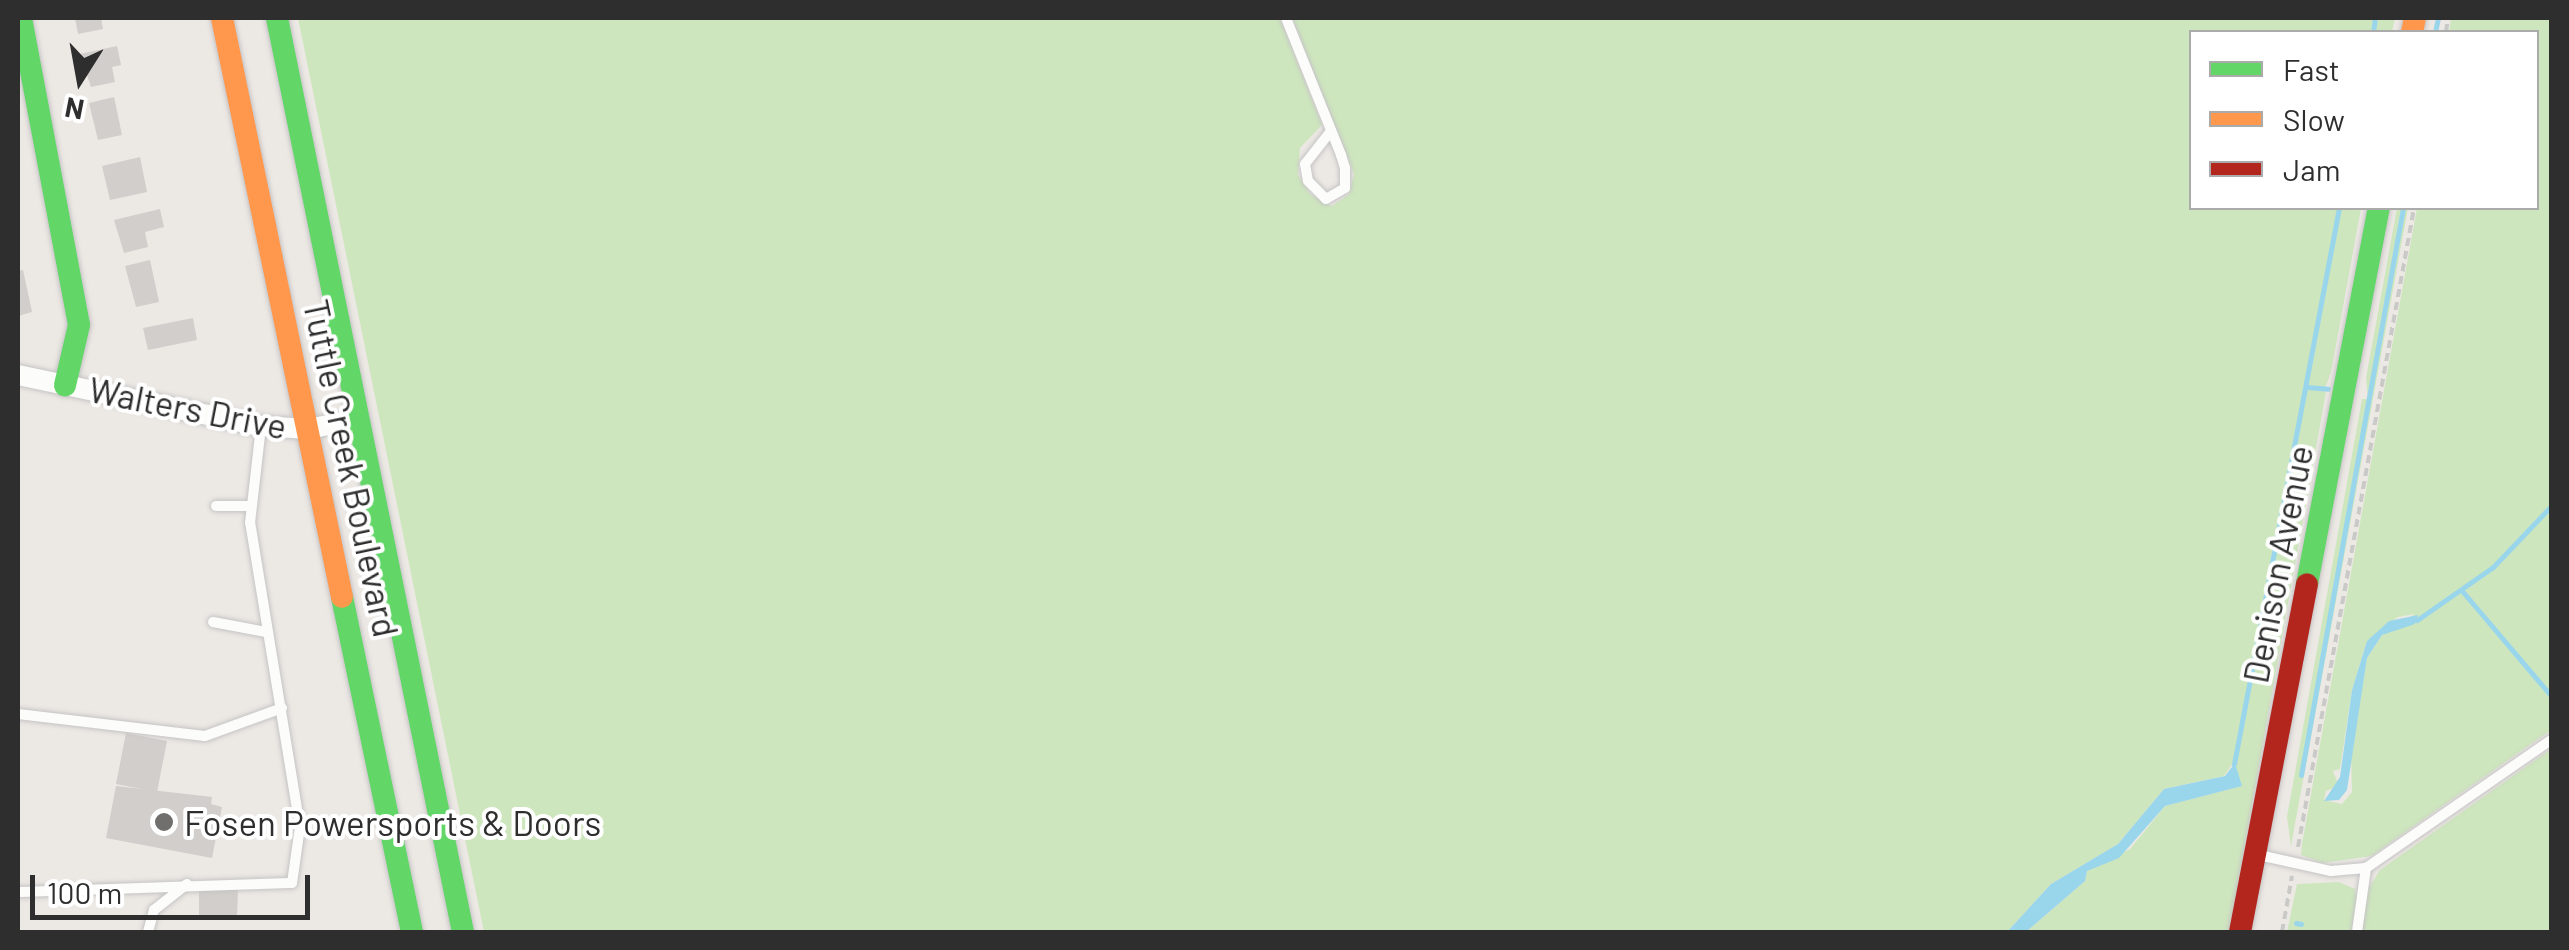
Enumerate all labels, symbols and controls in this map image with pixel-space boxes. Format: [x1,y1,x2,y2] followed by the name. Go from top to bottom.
[30,30,130,130] north arrow
[2189,30,2539,210] legend
[2283,51,2340,87] text: Fast
[62,91,87,128] text: N
[2283,101,2345,137] text: Slow
[2283,151,2340,187] text: Jam
[296,295,408,641] street label: Tuttle Creek Boulevard
[86,367,290,447] street label: Walters Drive
[2233,442,2321,686] street label: Denison Avenue
[184,801,601,843] place label: Fosen Powersports & Doors
[153,811,175,833] marker: Fosen Powersports & Doors
[35,855,315,917] scale bar
[47,874,122,910] text: 100 m

